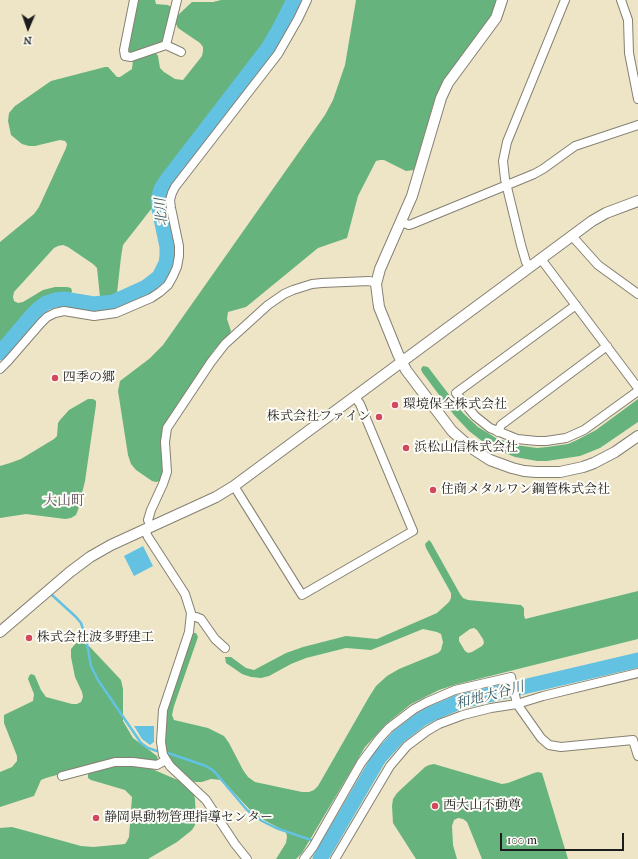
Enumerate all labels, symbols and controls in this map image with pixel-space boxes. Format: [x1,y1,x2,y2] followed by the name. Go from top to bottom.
[8,8,48,48] north arrow
[23,34,32,47] text: N
[153,197,171,227] water label: 北川
[63,370,115,386] place label: 四季の郷
[50,373,60,383] marker: 四季の郷
[403,397,507,413] place label: 環境保全株式会社
[390,400,400,410] marker: 環境保全株式会社
[267,409,371,425] place label: 株式会社ファイン
[374,412,384,422] marker: 株式会社ファイン
[414,440,518,456] place label: 浜松山信株式会社
[401,443,411,453] marker: 浜松山信株式会社
[441,482,610,498] place label: 住商メタルワン鋼管株式会社
[428,485,438,495] marker: 住商メタルワン鋼管株式会社
[43,494,85,510] district label: 大山町
[37,630,154,646] place label: 株式会社波多野建工
[24,633,34,643] marker: 株式会社波多野建工
[454,679,526,713] water label: 和地大谷川
[443,798,521,814] place label: 西大山不動尊
[430,801,440,811] marker: 西大山不動尊
[104,810,273,826] place label: 静岡県動物管理指導センター
[91,813,101,823] marker: 静岡県動物管理指導センター
[502,825,626,851] scale bar
[507,833,537,847] text: 100 m

